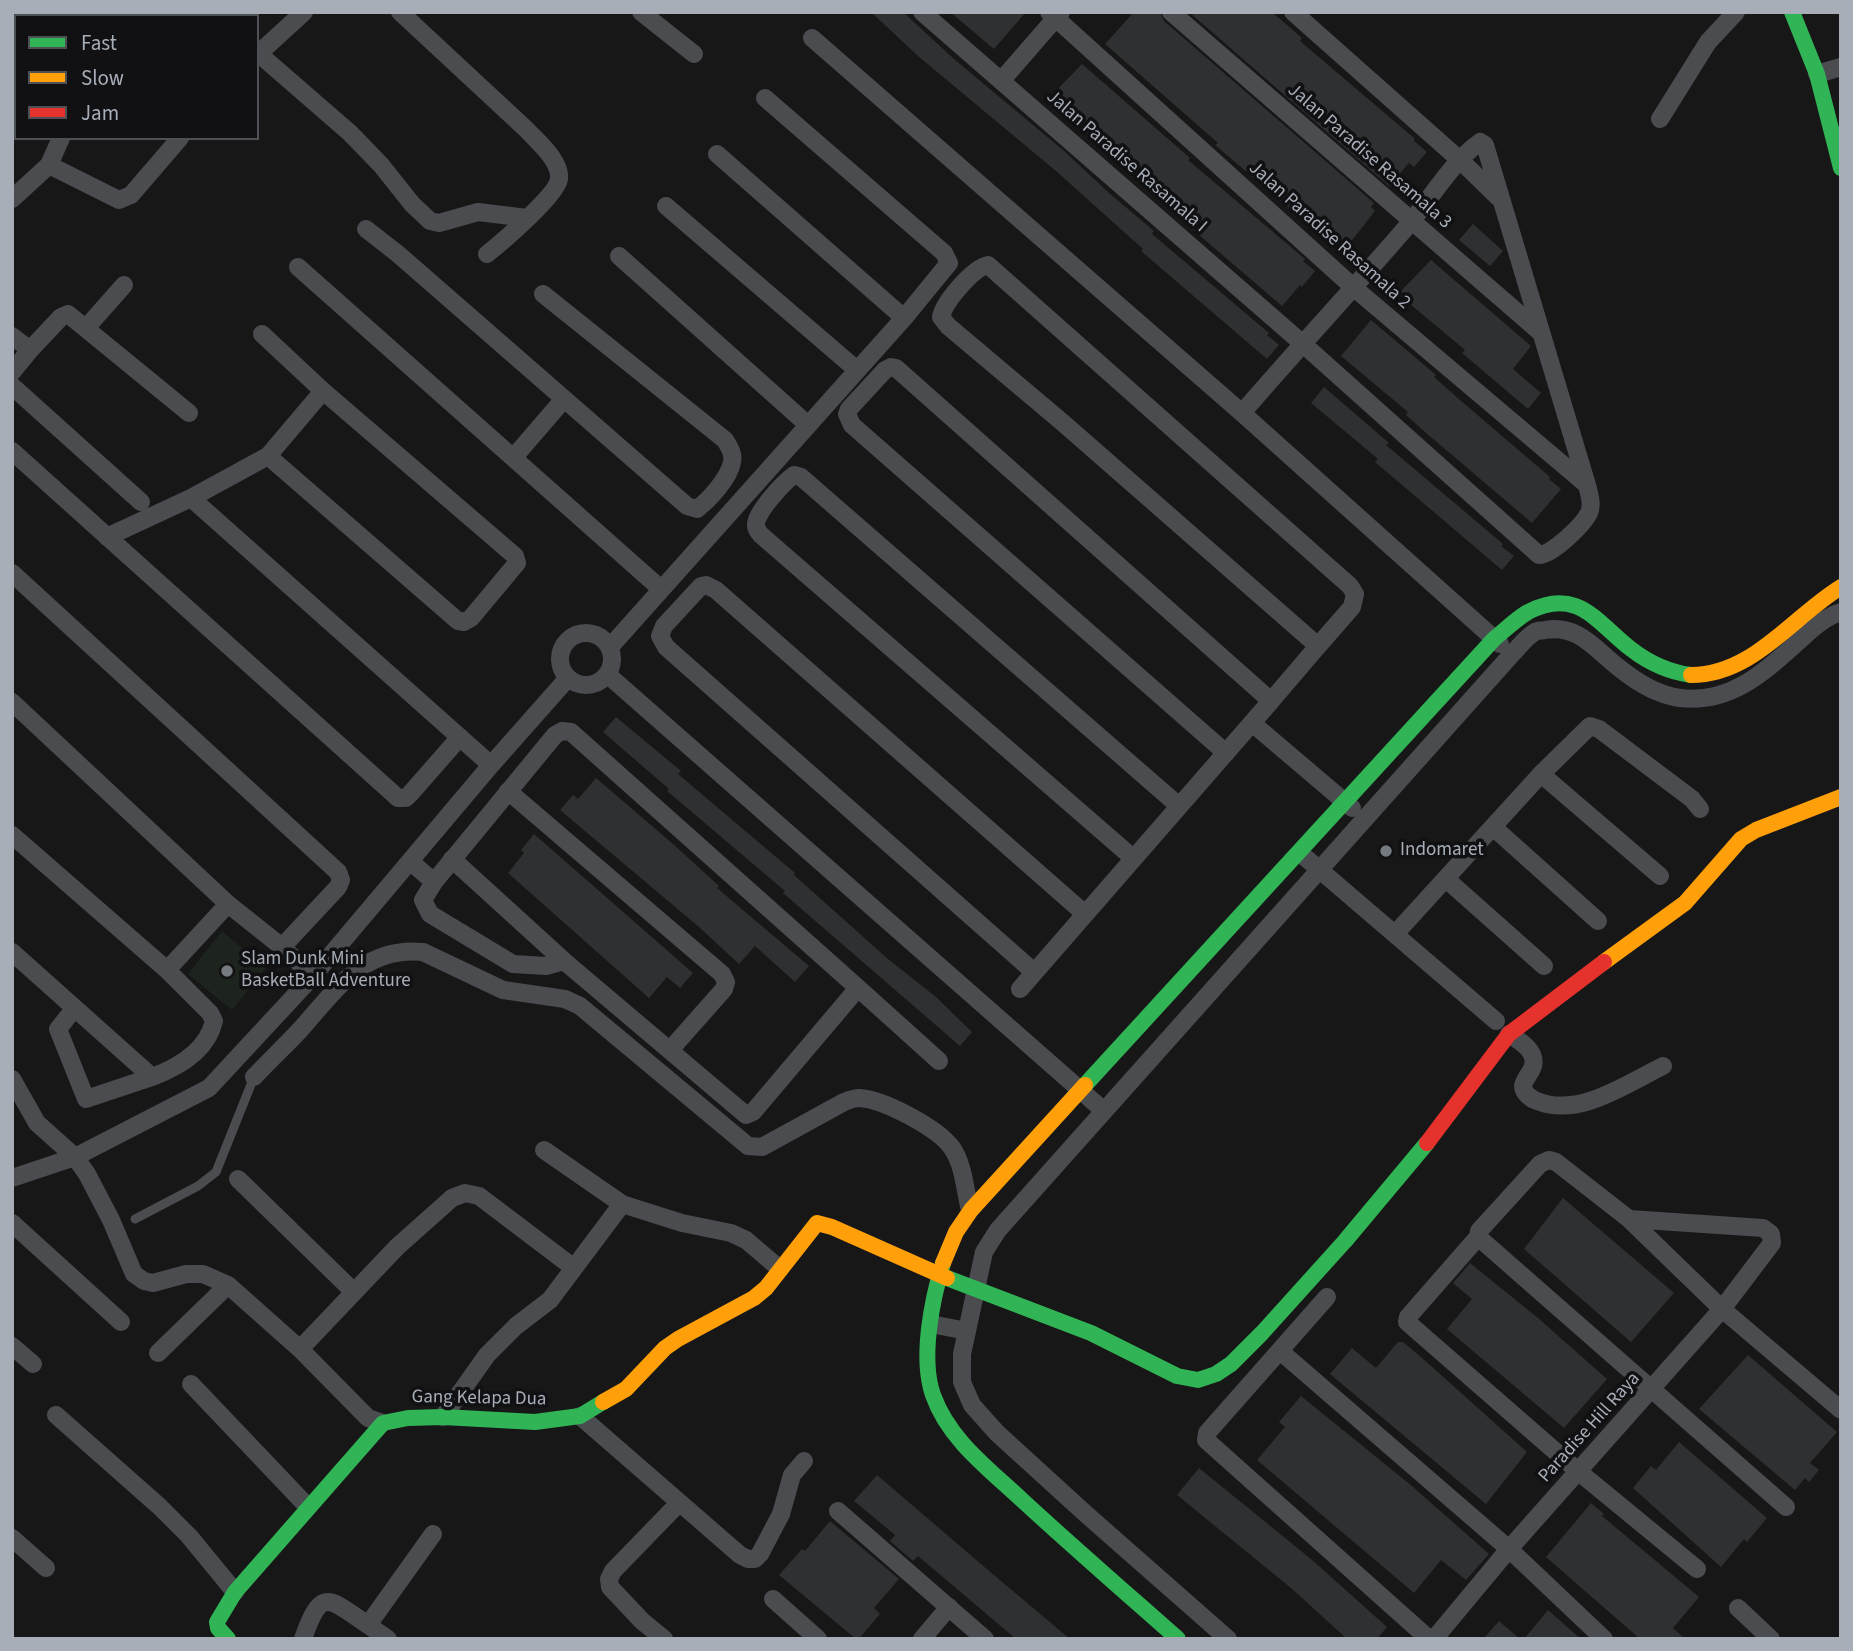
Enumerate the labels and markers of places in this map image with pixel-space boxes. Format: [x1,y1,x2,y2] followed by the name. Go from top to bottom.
[1400,840,1484,862] place label: Indomaret
[1378,843,1394,859] marker: Indomaret
[241,949,411,993] place label: Slam Dunk Mini BasketBall Adventure
[219,963,235,979] marker: Slam Dunk Mini BasketBall Adventure

